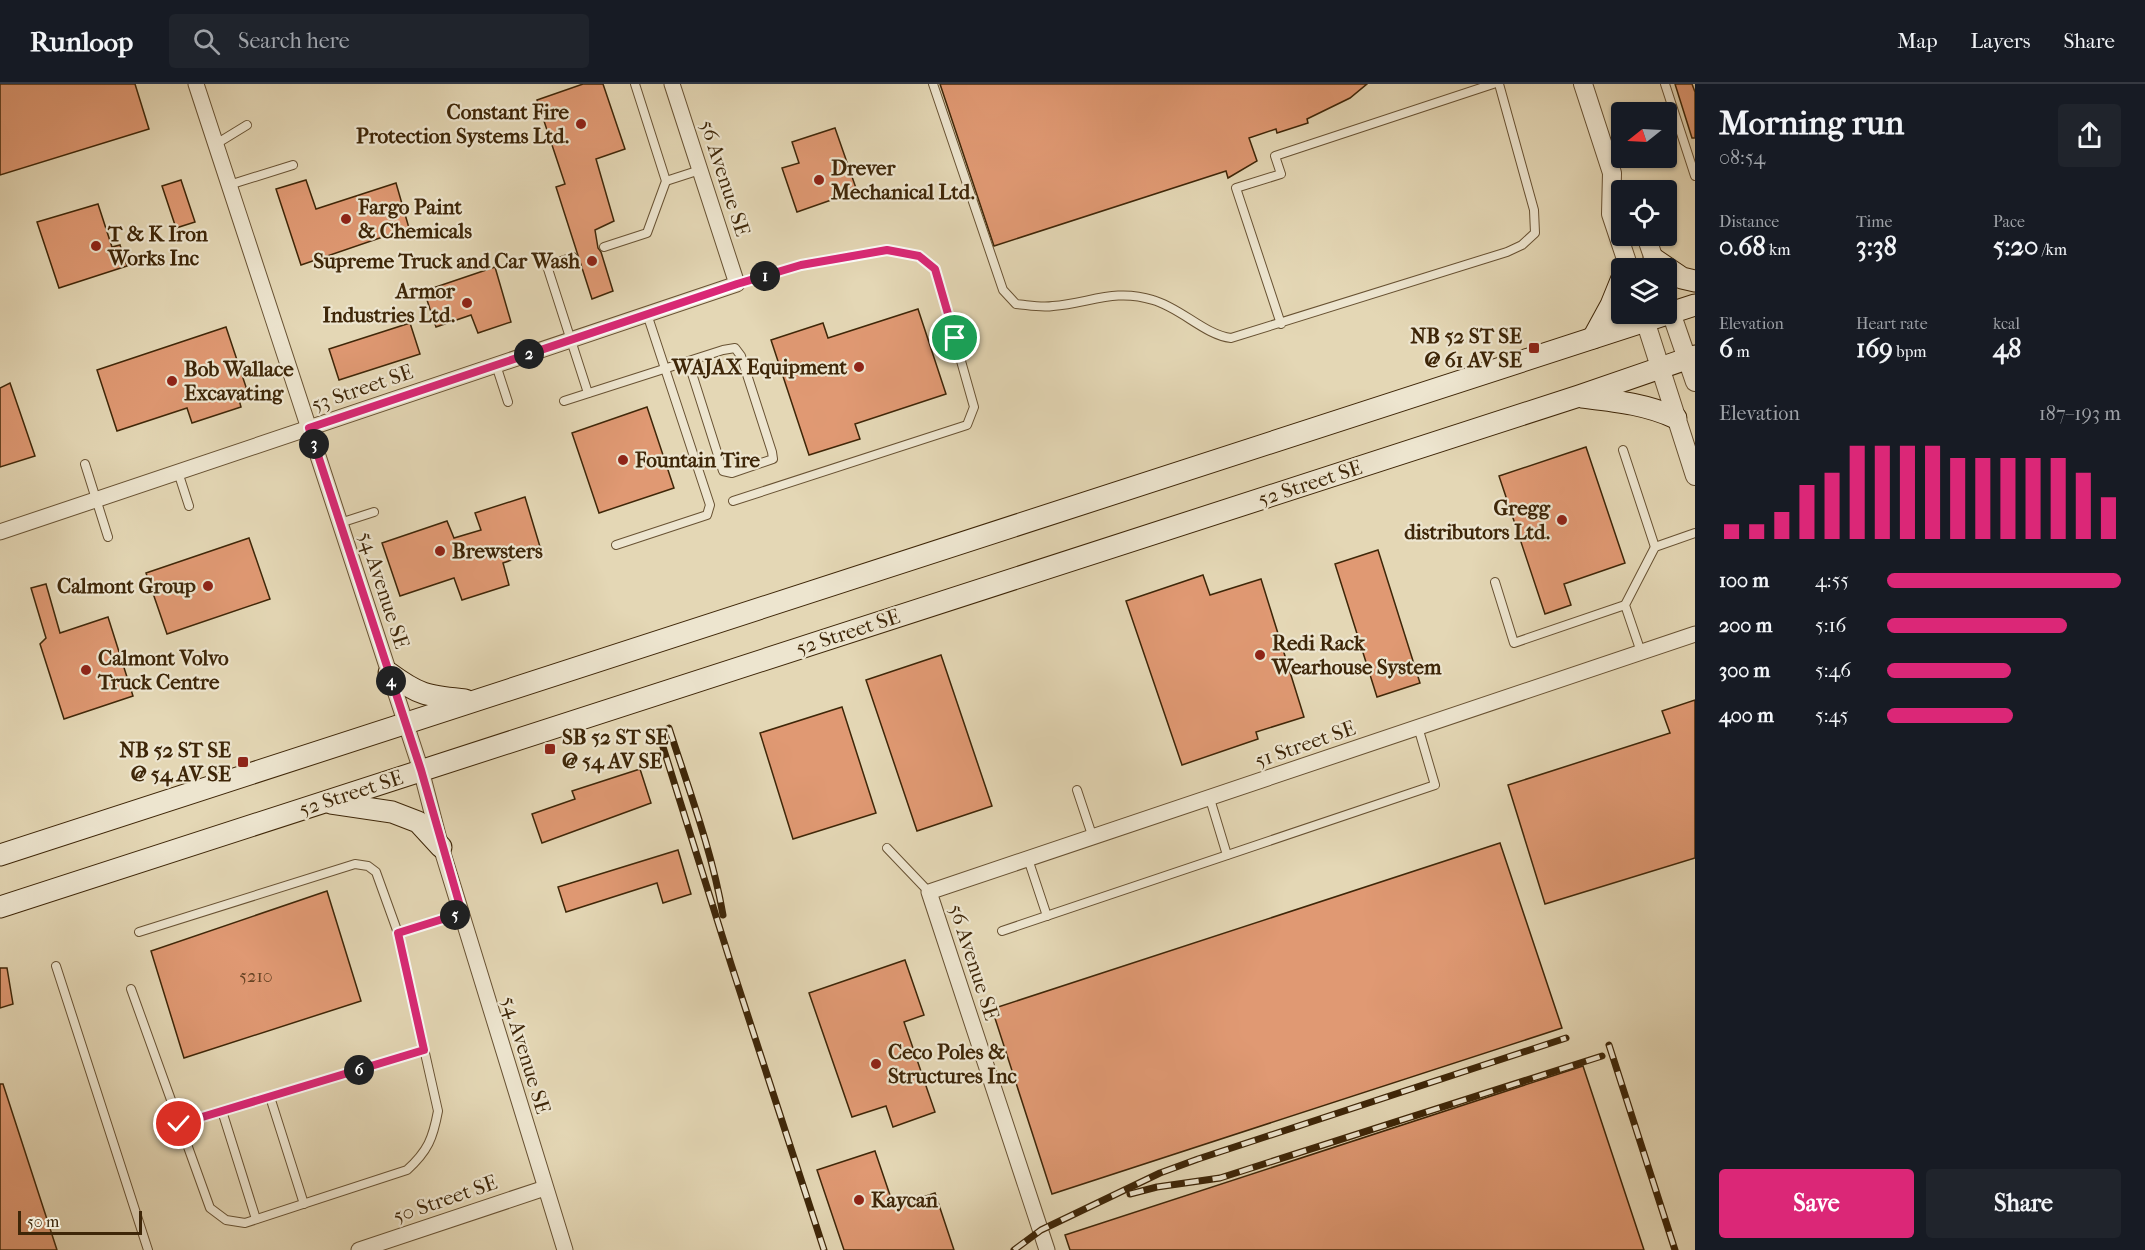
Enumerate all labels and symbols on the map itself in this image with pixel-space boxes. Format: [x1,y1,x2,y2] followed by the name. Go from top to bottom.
[356,100,570,148] place label: Constant Fire Protection Systems Ltd.
[1611,102,1677,168] north arrow
[574,117,588,131] marker: Constant Fire Protection Systems Ltd.
[695,117,755,239] street label: 56 Avenue SE
[830,156,975,204] place label: Drever Mechanical Ltd.
[812,173,826,187] marker: Drever Mechanical Ltd.
[357,195,472,243] place label: Fargo Paint & Chemicals
[339,212,353,226] marker: Fargo Paint & Chemicals
[107,222,209,270] place label: T & K Iron Works Inc
[89,239,103,253] marker: T & K Iron Works Inc
[313,249,580,273] place label: Supreme Truck and Car Wash
[585,254,599,268] marker: Supreme Truck and Car Wash
[750,261,780,291] pin: 1
[322,279,456,327] place label: Armor Industries Ltd.
[460,296,474,310] marker: Armor Industries Ltd.
[929,312,980,363] pin
[1410,324,1522,372] place label: NB 52 ST SE @ 61 AV SE
[514,339,544,369] pin: 2
[1527,341,1541,355] marker: NB 52 ST SE @ 61 AV SE
[671,355,847,379] place label: WAJAX Equipment
[184,357,294,405] place label: Bob Wallace Excavating
[308,359,416,417] street label: 53 Street SE
[852,360,866,374] marker: WAJAX Equipment
[165,374,179,388] marker: Bob Wallace Excavating
[299,429,329,459] pin: 3
[634,448,760,472] place label: Fountain Tire
[616,453,630,467] marker: Fountain Tire
[1255,455,1365,511] street label: 52 Street SE
[1404,496,1551,544] place label: Gregg distributors Ltd.
[1555,513,1569,527] marker: Gregg distributors Ltd.
[354,528,414,652] street label: 54 Avenue SE
[452,539,543,563] place label: Brewsters
[433,544,447,558] marker: Brewsters
[57,574,197,598] place label: Calmont Group
[201,579,215,593] marker: Calmont Group
[793,604,903,660] street label: 52 Street SE
[1271,631,1442,679] place label: Redi Rack Wearhouse System
[97,646,229,694] place label: Calmont Volvo Truck Centre
[1253,648,1267,662] marker: Redi Rack Wearhouse System
[79,663,93,677] marker: Calmont Volvo Truck Centre
[376,666,406,696] pin: 4
[1252,716,1359,772] street label: 51 Street SE
[562,725,669,774] place label: SB 52 ST SE @ 54 AV SE
[119,738,231,787] place label: NB 52 ST SE @ 54 AV SE
[543,742,557,756] marker: SB 52 ST SE @ 54 AV SE
[236,755,250,769] marker: NB 52 ST SE @ 54 AV SE
[296,765,406,821] street label: 52 Street SE
[440,900,470,930] pin: 5
[944,901,1004,1023] street label: 56 Avenue SE
[239,966,273,987] house number: 5210
[497,993,555,1117] street label: 54 Avenue SE
[888,1040,1017,1088] place label: Ceco Poles & Structures Inc
[344,1055,374,1085] pin: 6
[869,1057,883,1071] marker: Ceco Poles & Structures Inc
[153,1098,204,1149] pin
[390,1170,500,1228] street label: 50 Street SE
[871,1188,939,1212] place label: Kaycan
[852,1193,866,1207] marker: Kaycan
[18,1208,142,1236] scale bar

